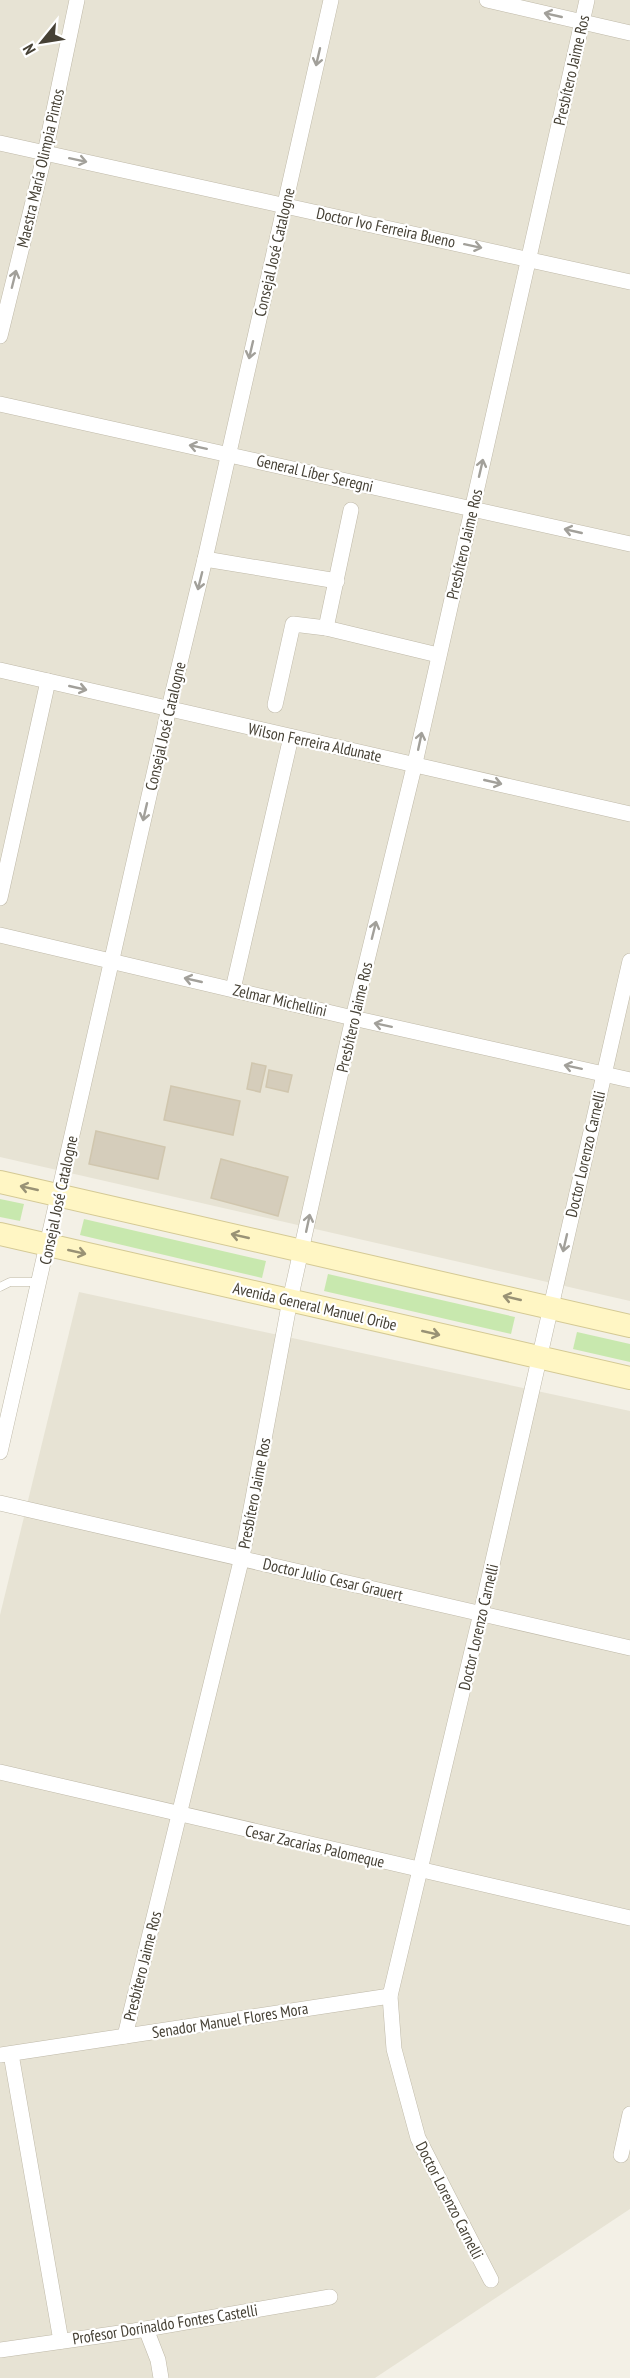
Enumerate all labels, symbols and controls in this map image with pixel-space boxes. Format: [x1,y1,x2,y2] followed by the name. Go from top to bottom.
[543,8,562,20] one-way arrow
[12,12,72,72] north arrow
[549,13,593,127] street label: Presbítero Jaime Ros
[18,41,40,58] text: N
[312,47,323,66] one-way arrow
[12,87,68,249] street label: Maestra María Olimpia Pintos
[67,155,87,166] one-way arrow
[249,186,299,318] street label: Consejal José Catalogne
[315,203,457,252] street label: Doctor Ivo Ferreira Bueno
[464,241,483,253] one-way arrow
[9,270,21,289] one-way arrow
[245,340,257,359] one-way arrow
[189,441,209,452] one-way arrow
[255,450,375,496] street label: General Líber Seregni
[476,459,487,479] one-way arrow
[442,487,486,601] street label: Presbítero Jaime Ros
[564,525,583,536] one-way arrow
[193,571,205,590] one-way arrow
[140,660,190,792] street label: Consejal José Catalogne
[68,682,87,694] one-way arrow
[246,718,384,766] street label: Wilson Ferreira Aldunate
[415,731,426,751] one-way arrow
[483,776,502,788] one-way arrow
[139,802,151,821] one-way arrow
[369,921,381,940] one-way arrow
[332,960,376,1074] street label: Presbítero Jaime Ros
[183,974,203,985] one-way arrow
[231,979,329,1021] street label: Zelmar Michellini
[373,1018,392,1030] one-way arrow
[564,1061,583,1072] one-way arrow
[561,1089,609,1219] street label: Doctor Lorenzo Carnelli
[35,1134,81,1266] street label: Consejal José Catalogne
[20,1182,39,1194] one-way arrow
[303,1213,314,1233] one-way arrow
[231,1229,250,1241] one-way arrow
[558,1234,570,1253] one-way arrow
[68,1247,87,1259] one-way arrow
[231,1277,399,1335] street label: Avenida General Manuel Oribe
[502,1292,521,1304] one-way arrow
[422,1327,441,1339] one-way arrow
[233,1436,275,1550] street label: Presbítero Jaime Ros
[261,1553,405,1605] street label: Doctor Julio Cesar Grauert
[454,1562,502,1692] street label: Doctor Lorenzo Carnelli
[243,1820,387,1872] street label: Cesar Zacarias Palomeque
[119,1909,165,2023] street label: Presbítero Jaime Ros
[151,1998,309,2042] street label: Senador Manuel Flores Mora
[412,2138,488,2262] street label: Doctor Lorenzo Carnelli
[71,2299,259,2349] street label: Profesor Dorinaldo Fontes Castelli

